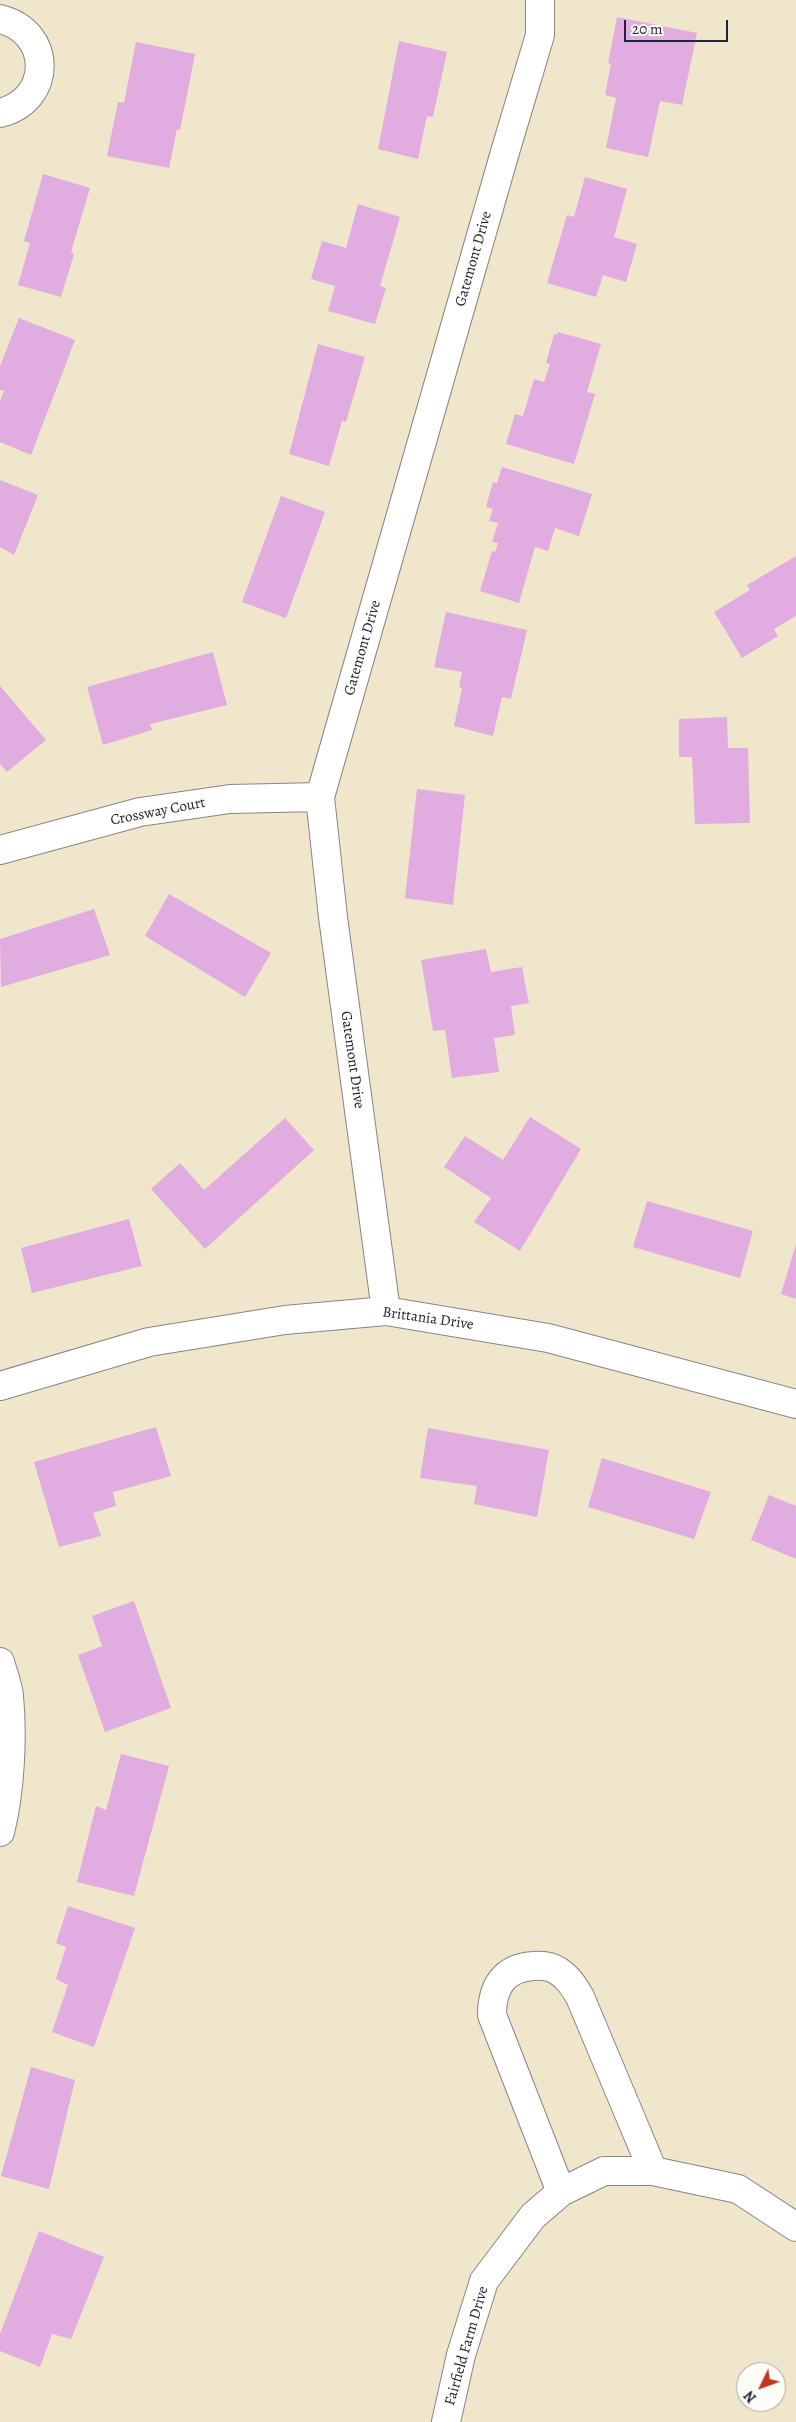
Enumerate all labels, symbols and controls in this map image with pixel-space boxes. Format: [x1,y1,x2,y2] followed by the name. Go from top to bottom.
[626,10,730,42] scale bar
[632,19,663,39] text: 20 m
[452,209,496,309] street label: Gatemont Drive
[341,598,385,698] street label: Gatemont Drive
[109,794,207,830] street label: Crossway Court
[336,1010,368,1110] street label: Gatemont Drive
[381,1304,475,1334] street label: Brittania Drive
[441,2284,493,2408] street label: Fairfield Farm Drive
[736,2362,786,2412] north arrow
[740,2387,761,2407] text: N

